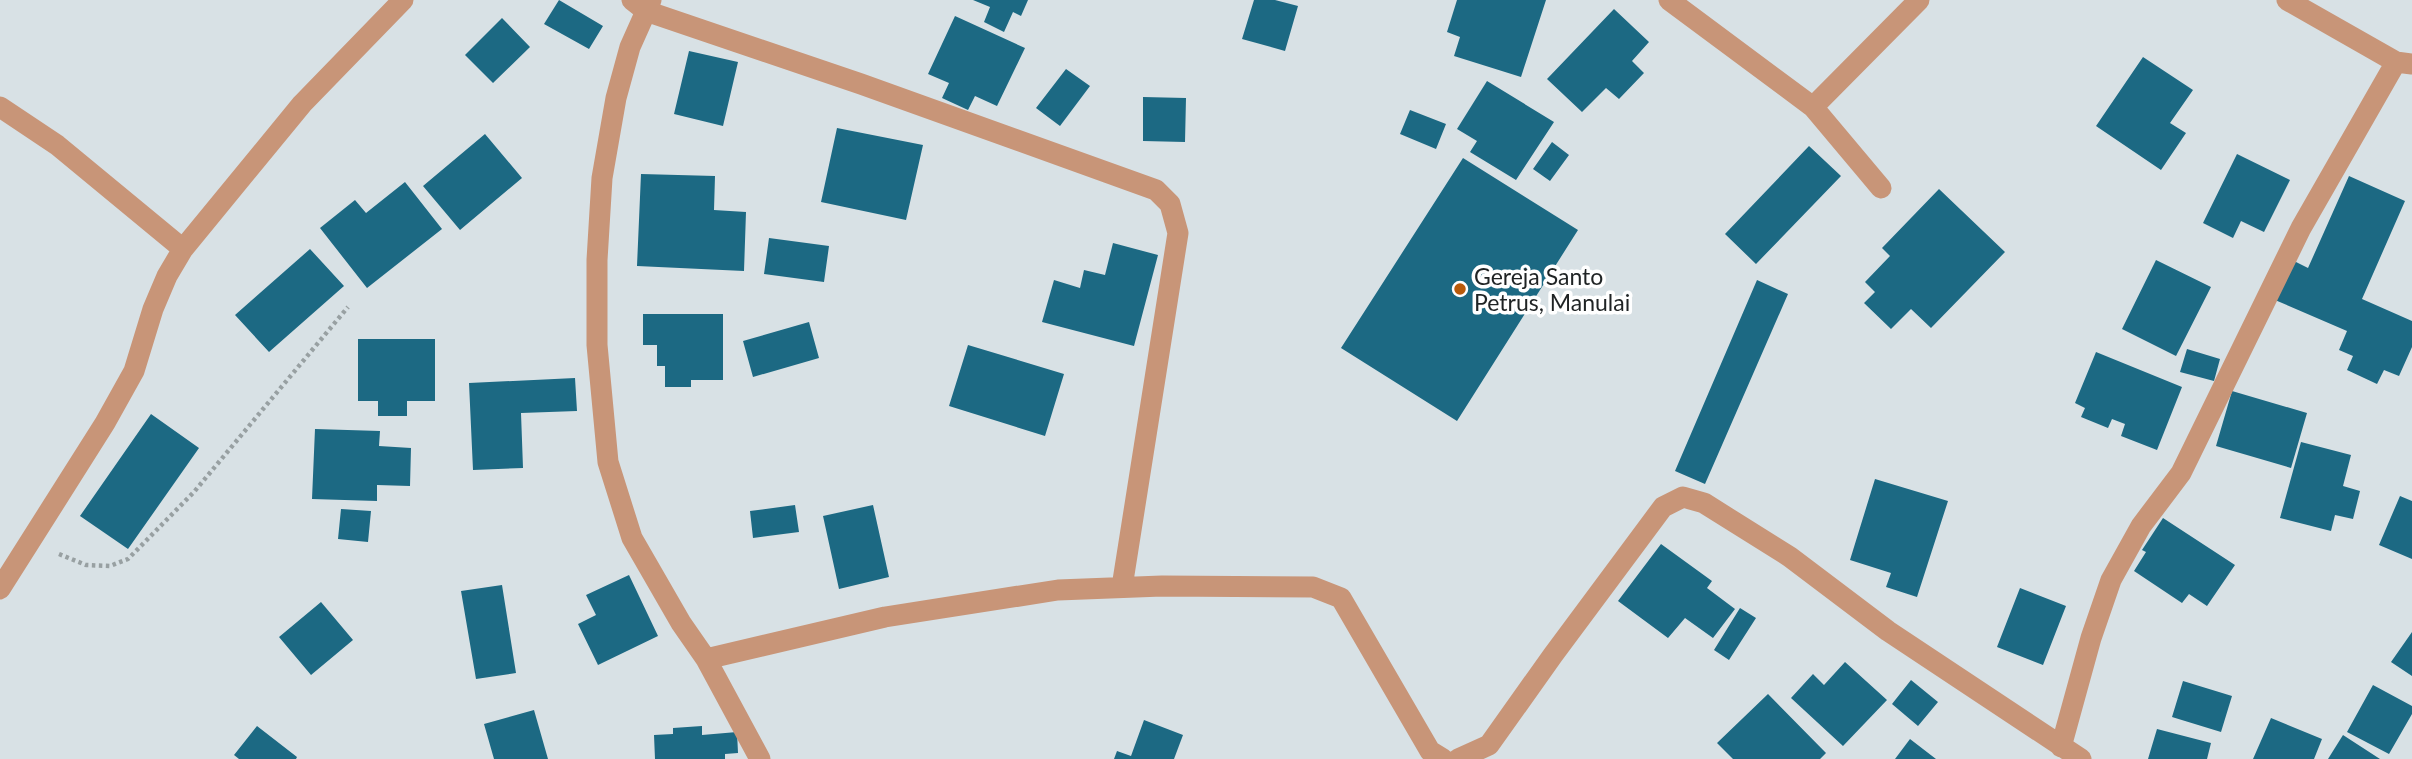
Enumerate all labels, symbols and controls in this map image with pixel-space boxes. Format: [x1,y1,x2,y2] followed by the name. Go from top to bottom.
[1474,262,1630,316] place label: Gereja Santo Petrus, Manulai
[1452,281,1468,297] marker: Gereja Santo Petrus, Manulai

